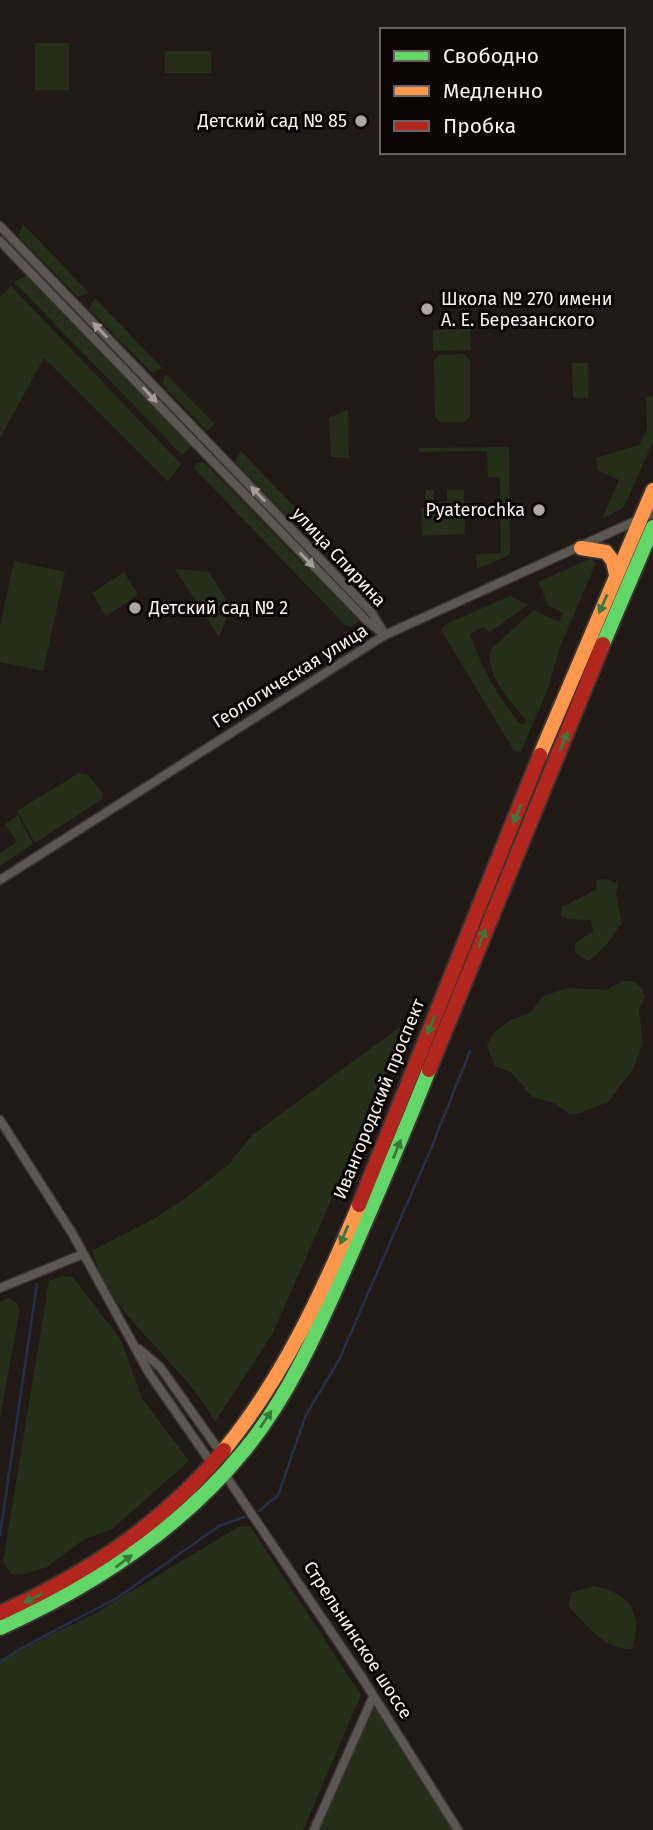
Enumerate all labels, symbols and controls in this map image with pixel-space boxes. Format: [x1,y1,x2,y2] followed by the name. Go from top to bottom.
[380,28,625,154] legend
[443,43,539,69] text: Свободно
[443,78,543,104] text: Медленно
[197,110,347,132] place label: Детский сад № 85
[353,113,369,129] marker: Детский сад № 85
[443,113,516,139] text: Пробка
[441,288,613,331] place label: Школа № 270 имени А. Е. Березанского
[419,301,435,317] marker: Школа № 270 имени А. Е. Березанского
[93,322,109,339] one-way arrow
[142,386,158,404] one-way arrow
[249,486,266,503] one-way arrow
[425,499,525,521] place label: Pyaterochka
[531,502,547,518] marker: Pyaterochka
[287,503,391,611] street label: улица Спирина
[298,551,314,568] one-way arrow
[597,594,609,614] one-way arrow
[148,597,288,619] place label: Детский сад № 2
[127,600,143,616] marker: Детский сад № 2
[208,619,372,733] street label: Геологическая улица
[559,731,570,752] one-way arrow
[512,804,523,825] one-way arrow
[476,928,487,949] one-way arrow
[329,995,430,1202] street label: Ивангородский проспект
[425,1014,436,1035] one-way arrow
[392,1139,403,1160] one-way arrow
[338,1225,350,1245] one-way arrow
[259,1410,272,1429] one-way arrow
[115,1554,133,1568] one-way arrow
[299,1557,417,1723] street label: Стрельнинское шоссе
[23,1593,43,1604] one-way arrow

